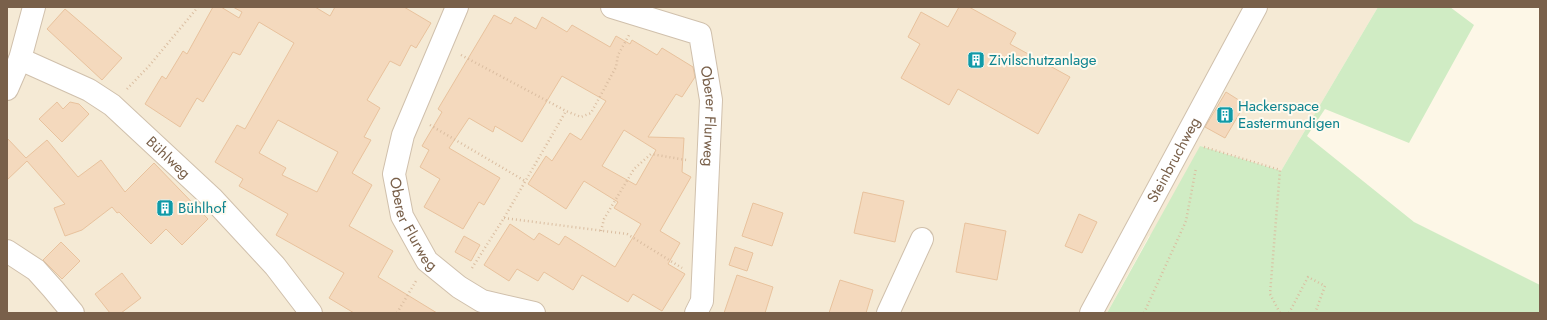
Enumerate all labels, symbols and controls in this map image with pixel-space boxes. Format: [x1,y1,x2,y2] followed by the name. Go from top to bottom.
[989,49,1097,71] place label: Zivilschutzanlage
[966,50,986,70] building icon: Zivilschutzanlage
[694,64,722,167] street label: Oberer Flurweg
[1238,95,1340,134] place label: Hackerspace Eastermundigen
[1215,105,1235,125] building icon: Hackerspace Eastermundigen
[1142,113,1206,207] street label: Steinbruchweg
[141,131,196,184] street label: Bühlweg
[384,175,442,276] street label: Oberer Flurweg
[178,197,227,219] place label: Bühlhof
[155,198,175,218] building icon: Bühlhof

